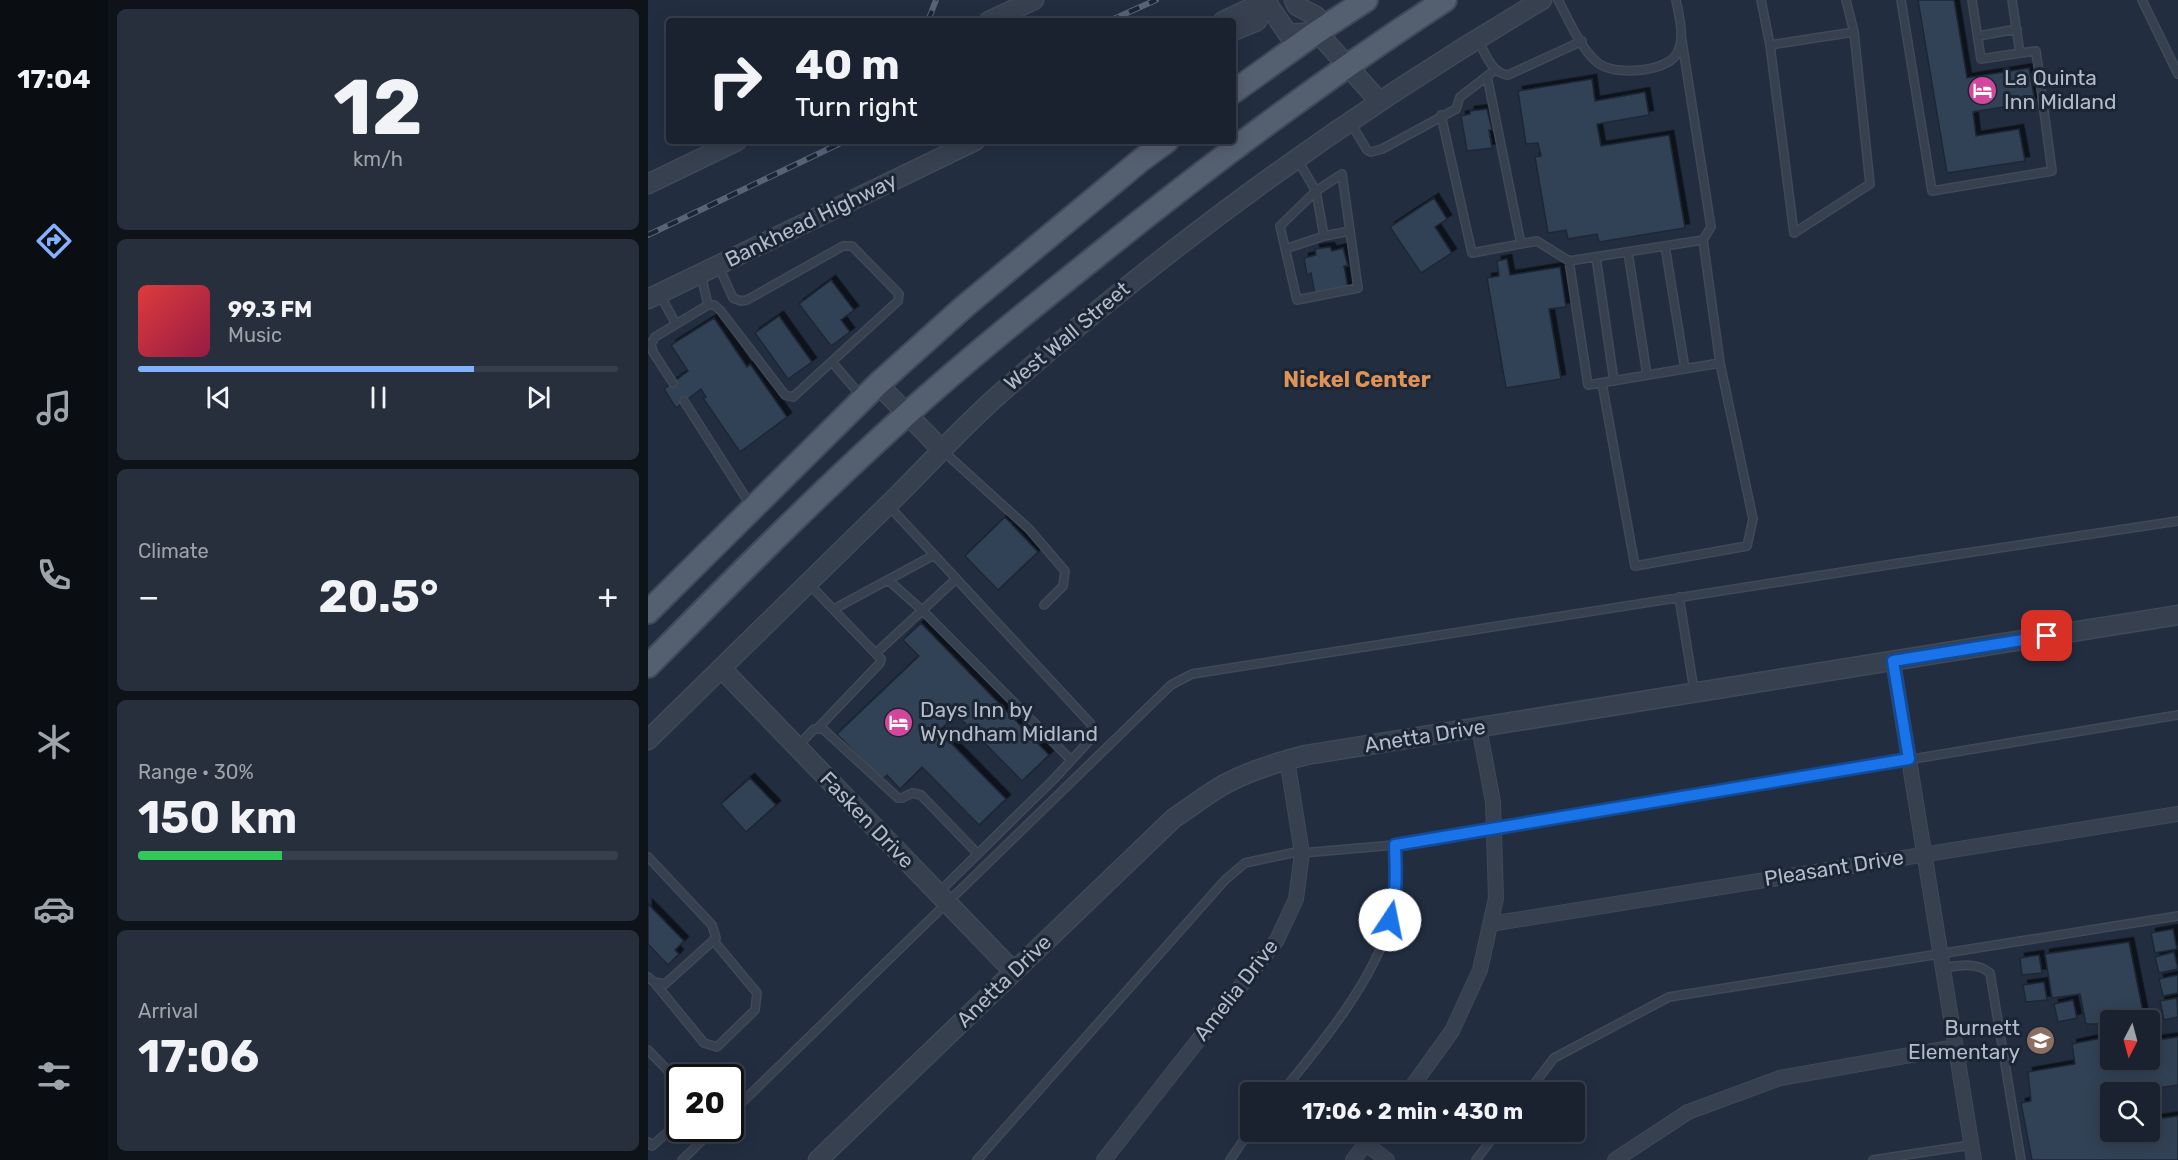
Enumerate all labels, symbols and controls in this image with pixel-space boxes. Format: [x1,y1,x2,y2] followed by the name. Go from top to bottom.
[795,40,900,90] text: 40 m
[696,42,774,120] icon: right
[333,61,423,154] text: 12
[17,63,91,95] text: 17:04
[2004,65,2117,114] place label: La Quinta Inn Midland
[1967,74,1999,106] hotel icon: La Quinta Inn Midland
[795,91,918,123] text: Turn right
[353,147,403,171] text: km/h
[721,167,901,272] street label: Bankhead Highway
[33,220,75,262] icon: directions
[999,276,1134,395] street label: West Wall Street
[228,296,312,323] text: 99.3 FM
[228,323,282,347] text: Music
[1283,366,1431,393] district label: Nickel Center
[202,381,235,414] icon: previous
[362,381,395,414] icon: pause
[522,381,555,414] icon: next
[33,387,75,429] icon: music
[138,539,209,563] text: Climate
[33,554,75,596] icon: phone
[319,570,438,623] text: 20.5°
[138,577,159,616] text: −
[597,577,618,616] text: +
[2021,610,2072,661] pin
[2030,619,2063,652] icon: arrive
[920,697,1098,746] place label: Days Inn by Wyndham Midland
[883,706,915,738] hotel icon: Days Inn by Wyndham Midland
[1363,714,1487,757] street label: Anetta Drive
[33,721,75,763] icon: climate
[138,760,254,784] text: Range · 30%
[815,766,920,873] street label: Fasken Drive
[138,791,297,844] text: 150 km
[1762,844,1905,891] street label: Pleasant Drive
[33,888,75,930] icon: car
[1358,888,1422,952] position arrow
[951,929,1056,1032] street label: Anetta Drive
[1188,934,1283,1045] street label: Amelia Drive
[138,999,198,1023] text: Arrival
[2100,1010,2160,1070] north arrow
[2100,1010,2160,1142] map controls
[1908,1015,2020,1064] place label: Burnett Elementary
[2025,1024,2057,1056] school or university icon: Burnett Elementary
[138,1030,259,1083] text: 17:06
[33,1055,75,1097] icon: filters
[666,1064,744,1142] speed limit sign: 20
[2100,1082,2160,1142] button: search
[1302,1098,1523,1125] text: 17:06 · 2 min · 430 m

